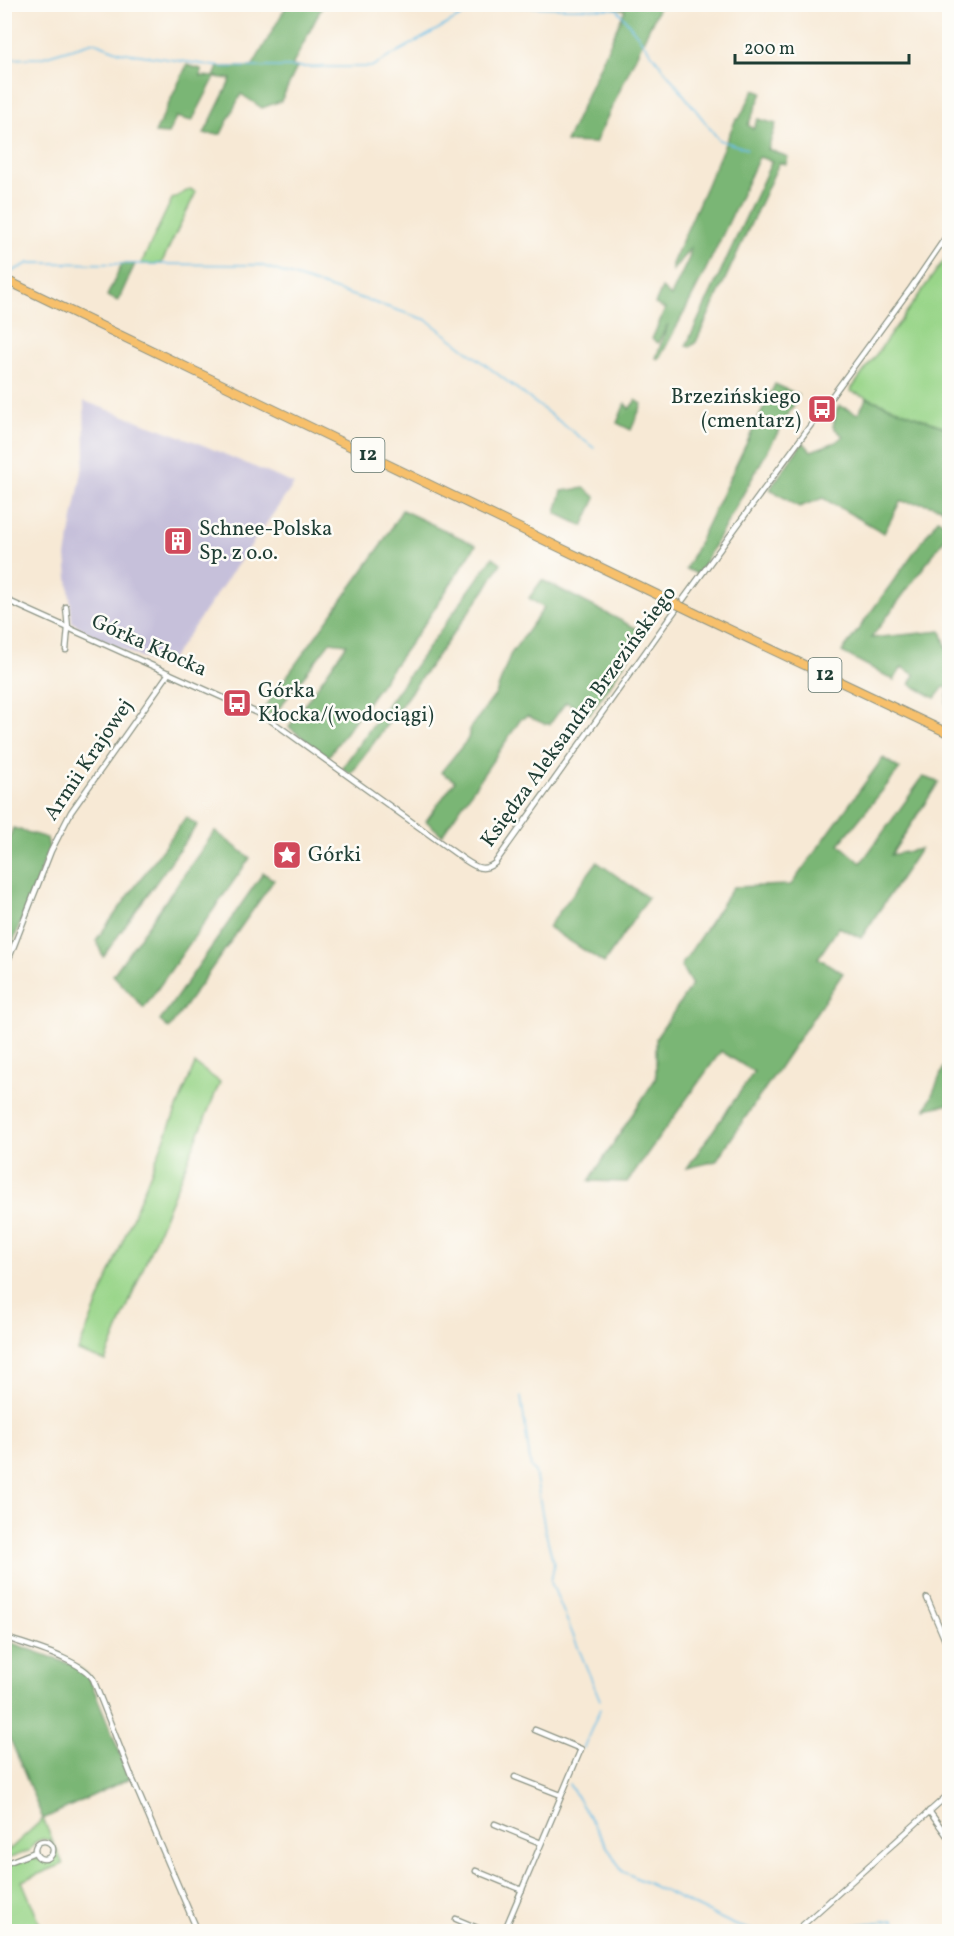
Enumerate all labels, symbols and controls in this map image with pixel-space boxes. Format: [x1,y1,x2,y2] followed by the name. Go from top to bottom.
[735,27,909,65] scale bar
[744,37,795,62] text: 200 m
[671,383,801,436] place label: Brzezińskiego (cmentarz)
[806,393,838,425] bus stop icon: Brzezińskiego (cmentarz)
[352,438,385,472] road number: 12
[199,515,333,568] place label: Schnee-Polska Sp. z o.o.
[162,525,194,557] building icon: Schnee-Polska Sp. z o.o.
[474,580,684,854] street label: Księdza Aleksandra Brzezińskiego
[87,608,211,684] street label: Górka Kłocka
[808,658,842,692] road number: 12
[258,677,434,730] place label: Górka Kłocka/(wodociągi)
[221,687,253,719] bus stop icon: Górka Kłocka/(wodociągi)
[37,693,141,827] street label: Armii Krajowej
[271,839,303,871] place icon: Górki
[308,841,361,870] place label: Górki

